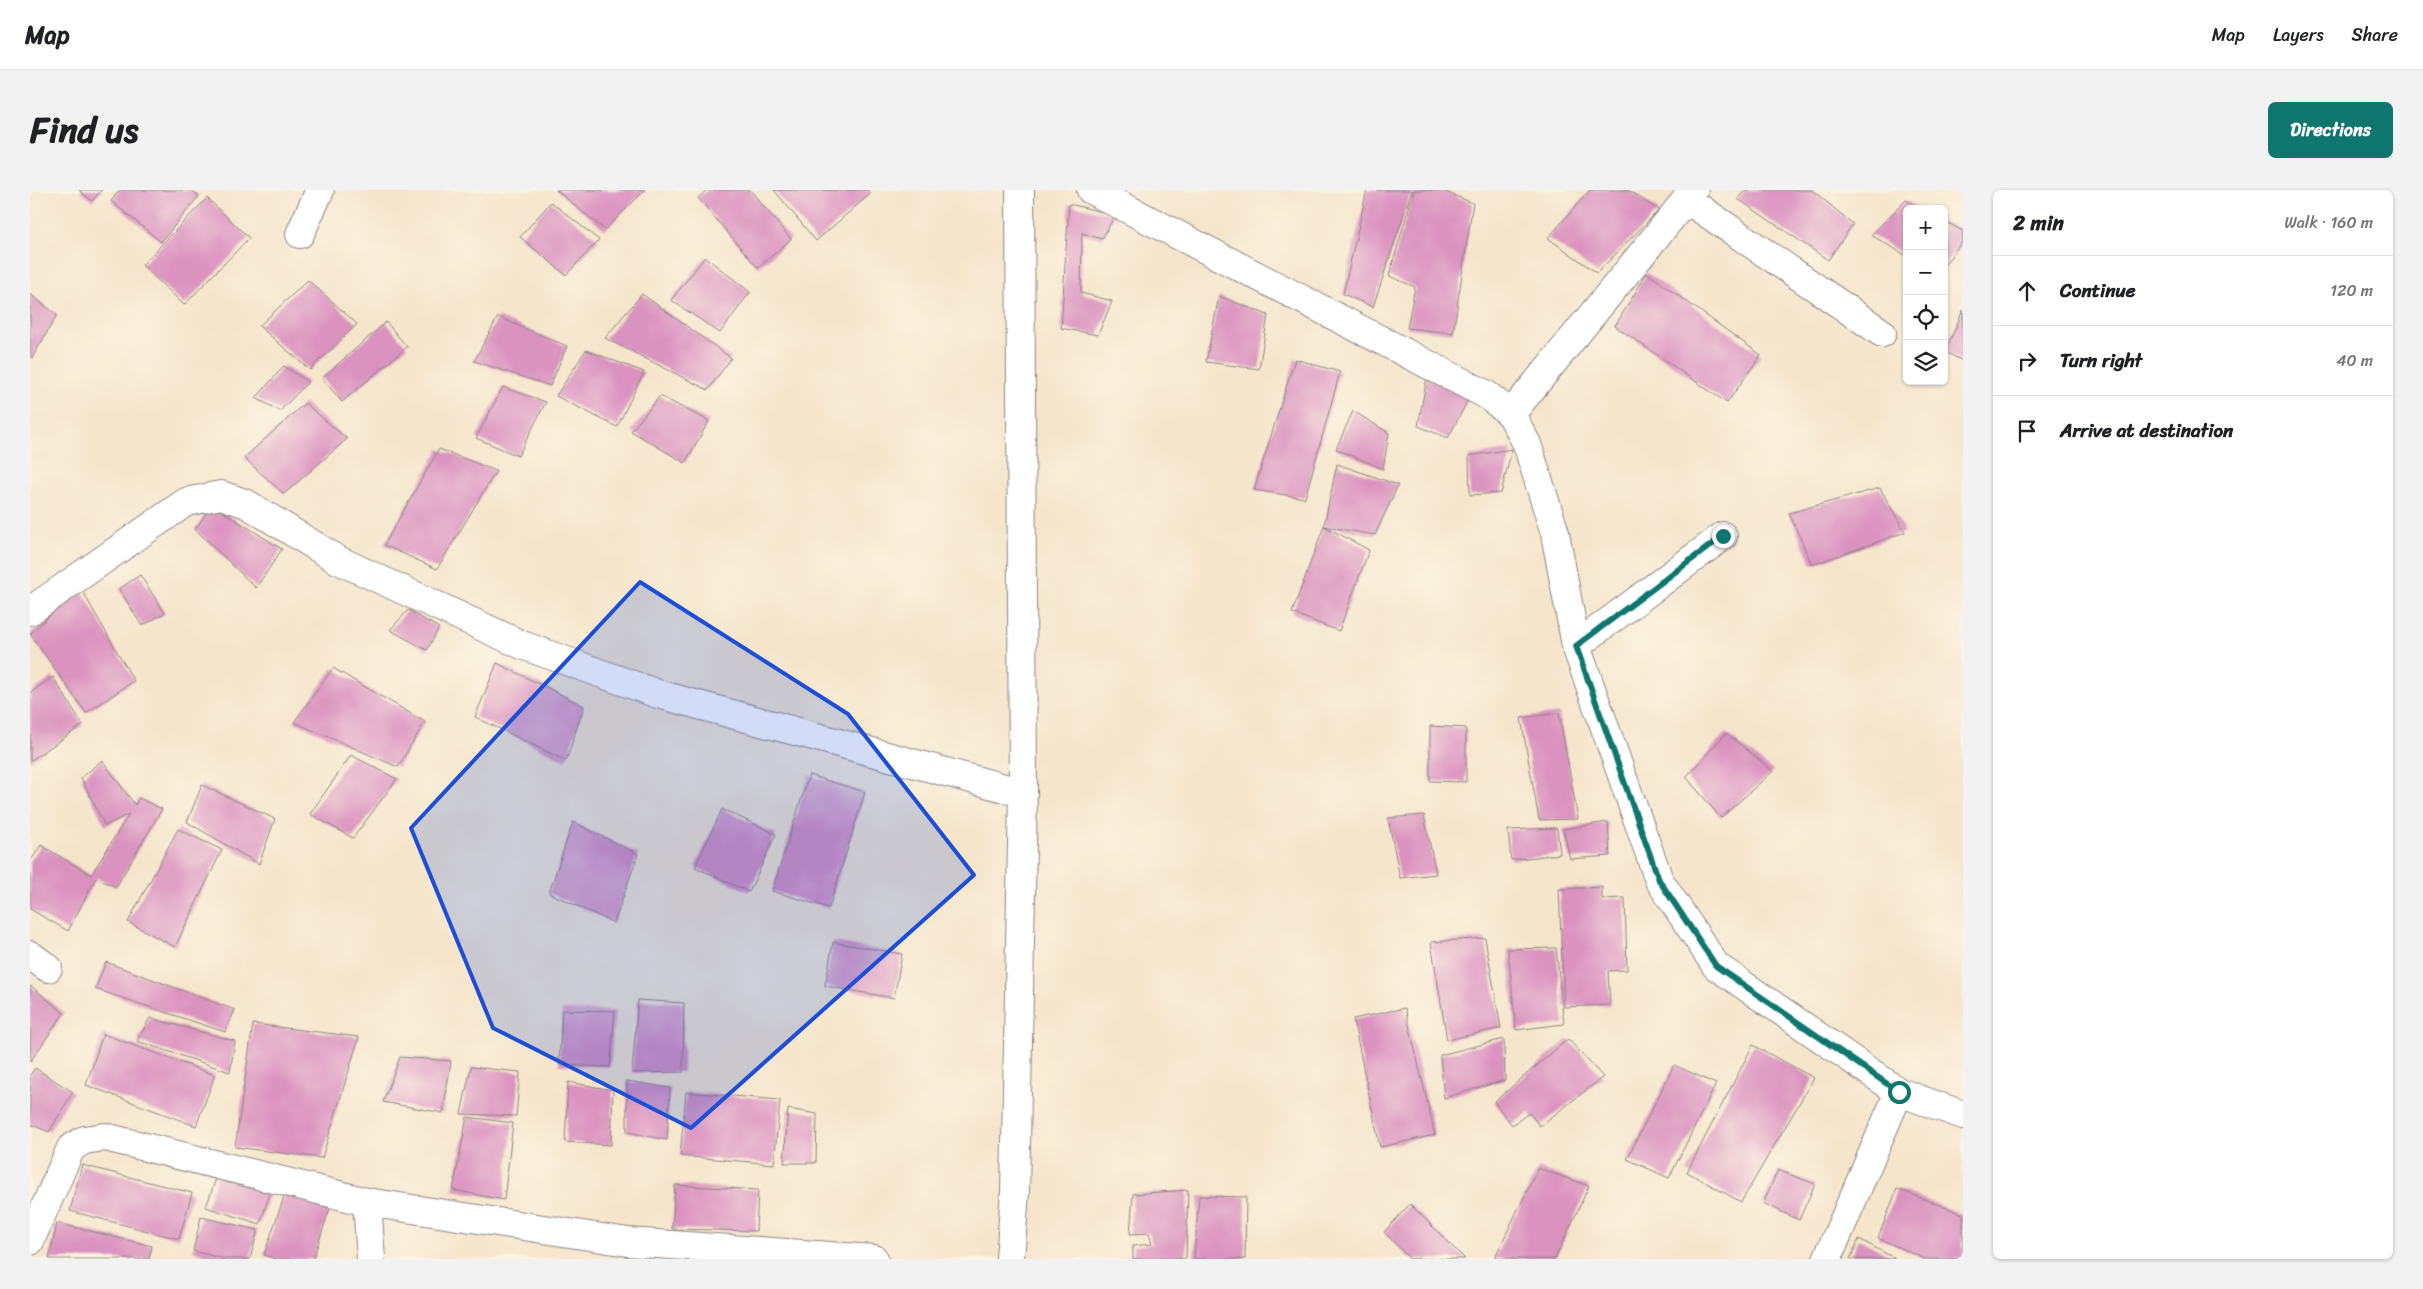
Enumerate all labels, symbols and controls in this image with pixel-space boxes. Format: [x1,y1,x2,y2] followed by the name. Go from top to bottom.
[25,14,69,56] text: Map
[2212,19,2245,51] text: Map
[2273,19,2324,51] text: Layers
[2352,19,2398,51] text: Share
[30,99,138,161] text: Find us
[2268,102,2393,158] button: Directions
[2013,204,2064,242] text: 2 min
[1903,205,1948,385] map controls
[1903,205,1948,250] button: +
[2284,208,2373,237] text: Walk · 160 m
[1903,250,1948,295] button: −
[2060,274,2136,307] text: Continue
[2330,276,2373,305] text: 120 m
[2013,277,2041,305] icon: ahead
[1903,295,1948,340] button: locate
[1903,340,1948,385] button: layers
[2060,344,2142,377] text: Turn right
[2336,346,2373,375] text: 40 m
[2013,347,2041,375] icon: right
[2060,414,2233,447] text: Arrive at destination
[2013,417,2041,445] icon: arrive
[1712,525,1735,548] route end
[1888,1081,1911,1104] route start

